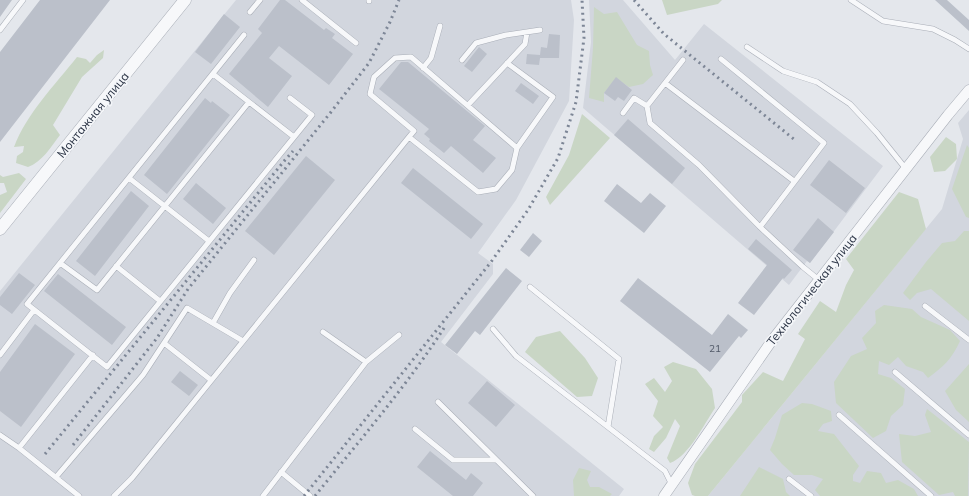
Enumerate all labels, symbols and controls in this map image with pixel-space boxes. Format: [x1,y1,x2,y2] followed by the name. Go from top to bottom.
[53,69,132,161] street label: Монтажная улица
[763,231,860,349] street label: Технологическая улица
[709,342,721,355] house number: 21

